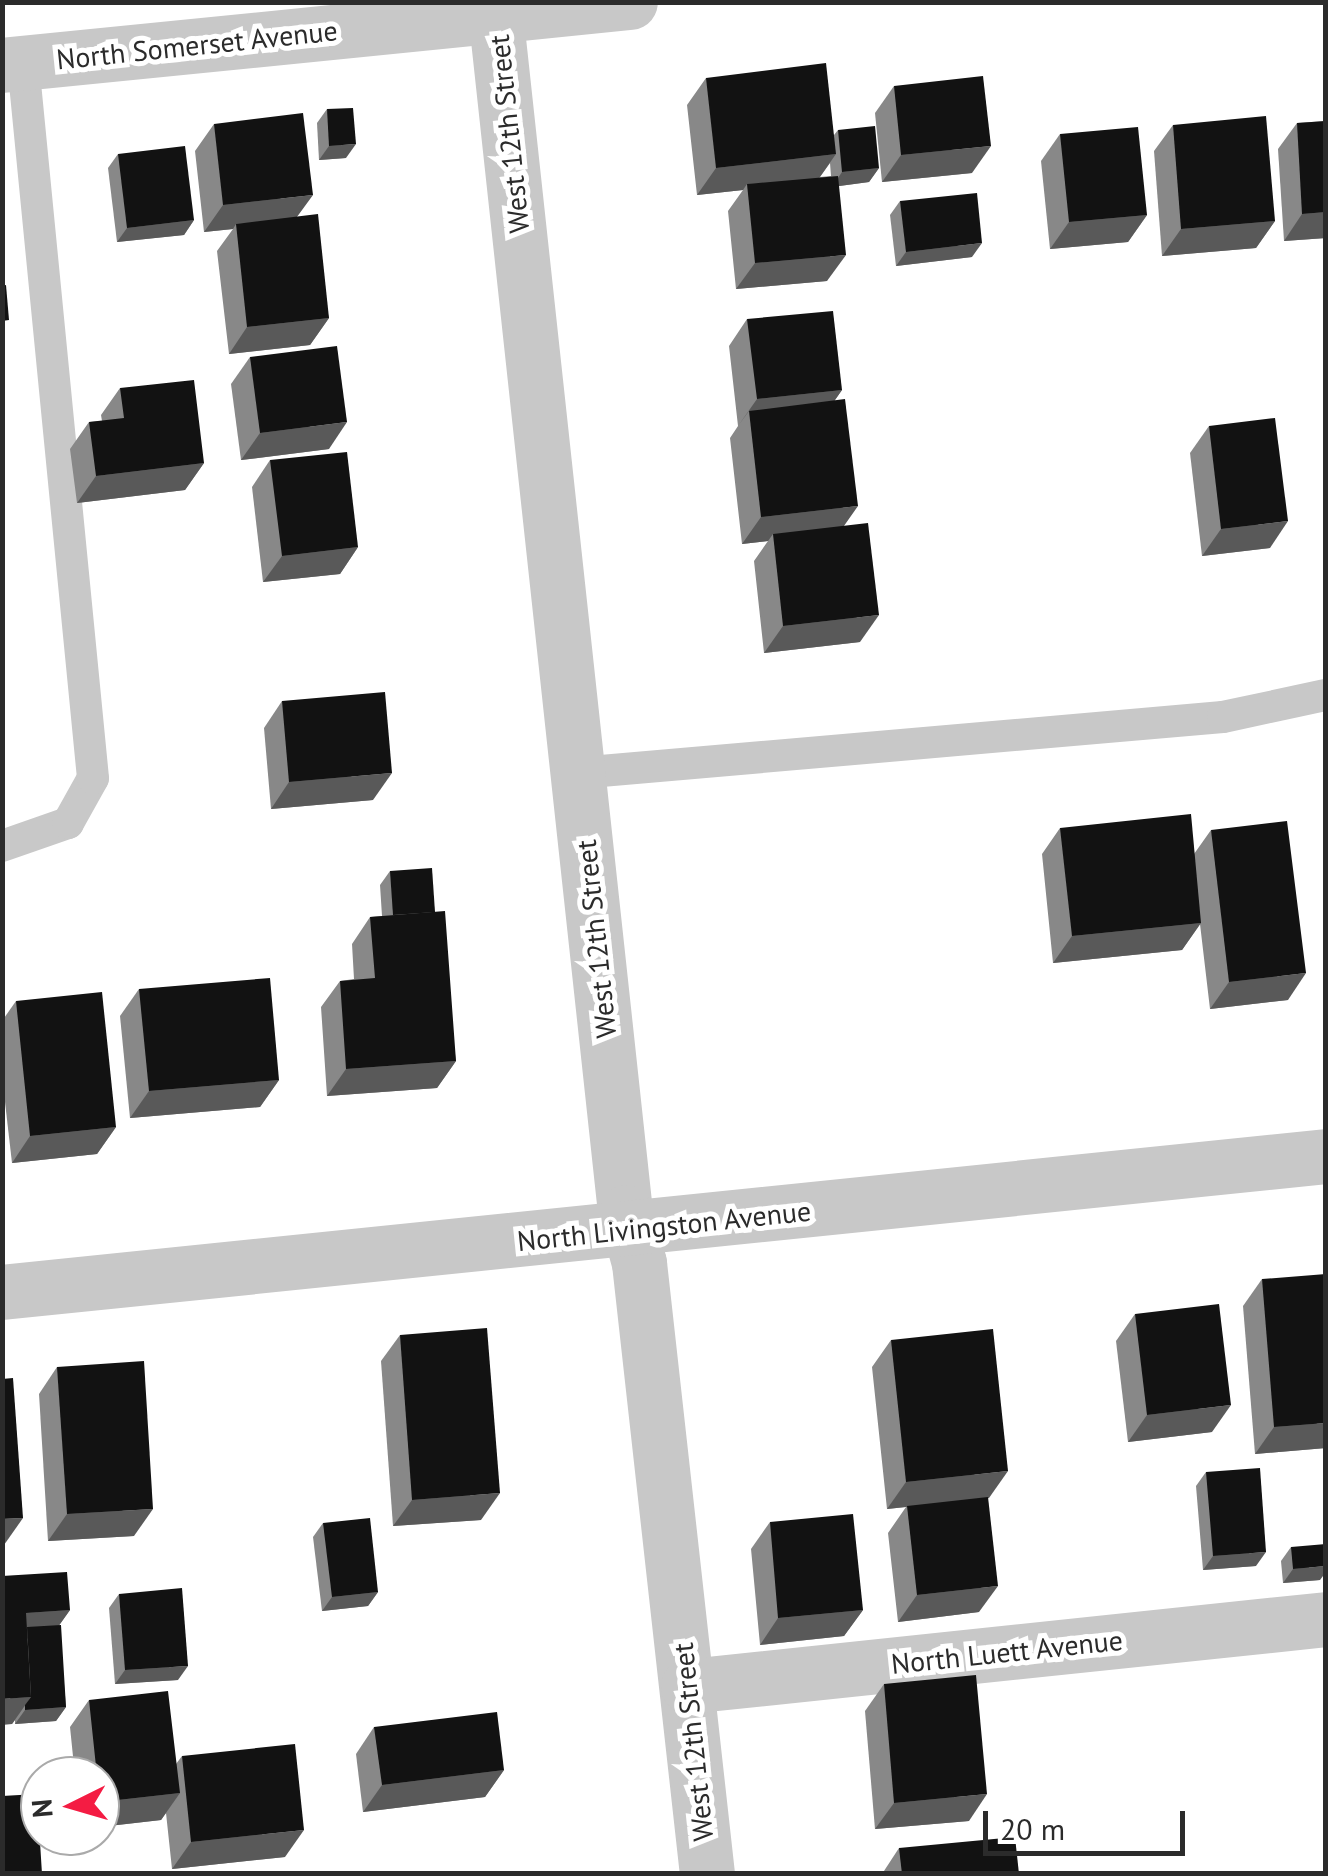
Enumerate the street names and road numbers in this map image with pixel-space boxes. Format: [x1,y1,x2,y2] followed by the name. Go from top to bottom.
[54,13,340,77] street label: North Somerset Avenue
[482,33,536,235] street label: West 12th Street
[569,838,623,1040] street label: West 12th Street
[515,1194,813,1258] street label: North Livingston Avenue
[889,1623,1125,1681] street label: North Luett Avenue
[666,1641,720,1843] street label: West 12th Street

